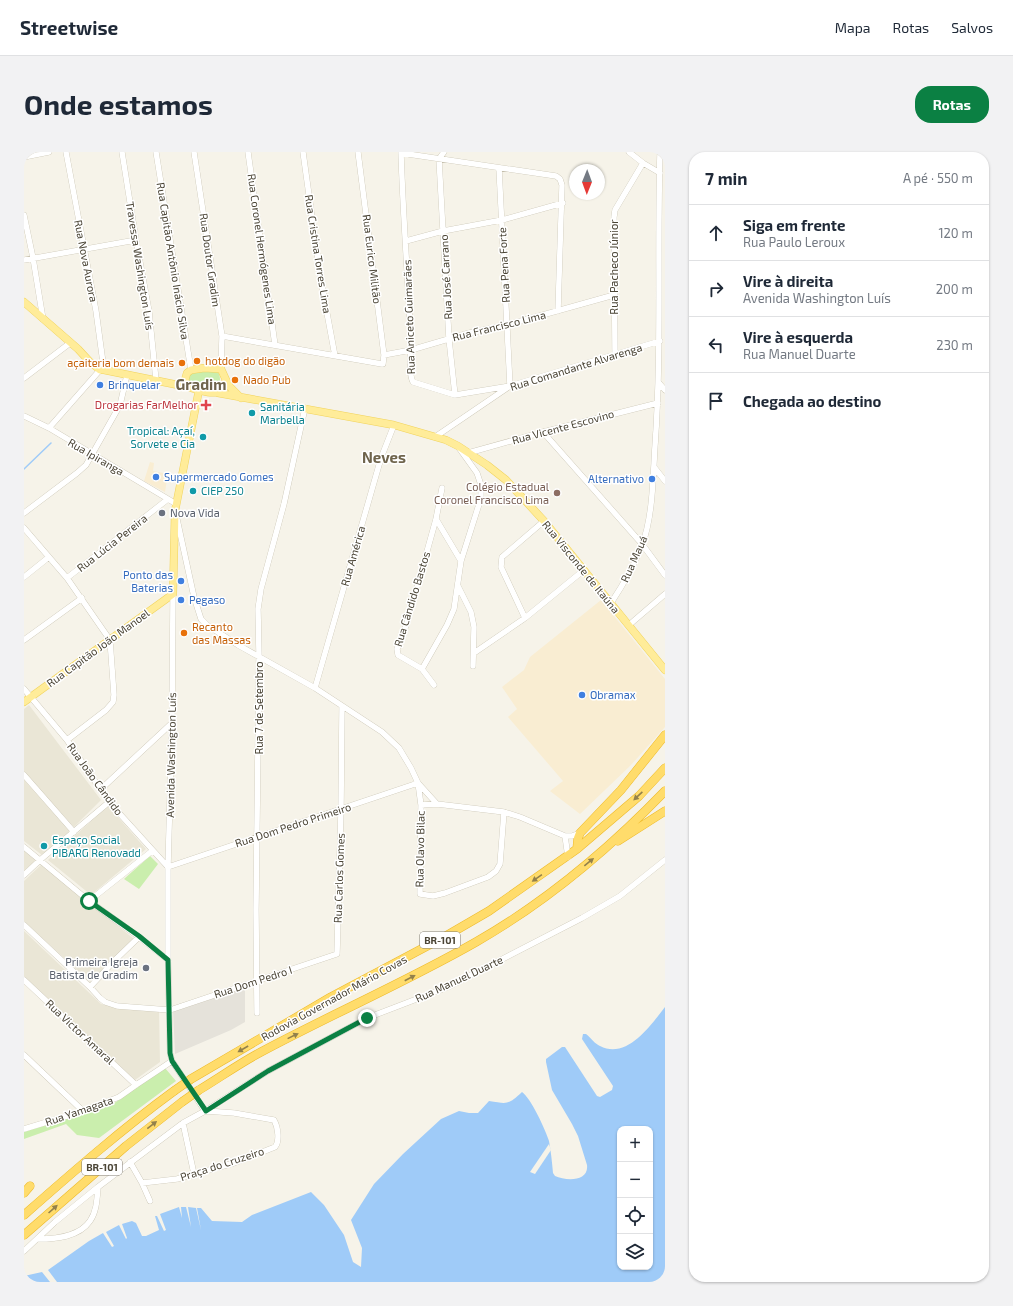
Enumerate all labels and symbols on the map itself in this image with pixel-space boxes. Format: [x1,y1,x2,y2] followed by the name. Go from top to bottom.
[569,164,605,200] north arrow
[245,173,280,325] street label: Rua Coronel Hermógenes Lima
[155,181,192,340] street label: Rua Capitão Antônio Inácio Silva
[303,194,334,314] street label: Rua Cristina Torres Lima
[124,201,157,332] street label: Travessa Washington Luís
[197,212,224,308] street label: Rua Doutor Gradim
[361,213,384,304] street label: Rua Eurico Militão
[72,219,101,303] street label: Rua Nova Aurora
[607,219,620,315] street label: Rua Pacheco Júnior
[495,227,512,303] street label: Rua Pena Forte
[437,234,454,320] street label: Rua José Carrano
[400,259,417,375] street label: Rua Aniceto Guimarães
[451,308,547,343] street label: Rua Francisco Lima
[508,340,644,393] street label: Rua Comandante Alvarenga
[205,354,285,367] place label: hotdog do digão
[67,356,174,370] place label: açaiteria bom demais
[192,356,202,366] marker: hotdog do digão
[177,358,187,368] marker: açaiteria bom demais
[243,373,291,386] place label: Nado Pub
[176,375,226,393] district label: Gradim
[230,375,240,385] marker: Nado Pub
[108,378,161,391] place label: Brinquelar
[95,380,105,390] marker: Brinquelar
[95,398,199,411] place label: Drogarias FarMelhor
[201,400,211,410] marker: Drogarias FarMelhor
[260,400,305,426] place label: Sanitária Marbella
[510,407,615,446] street label: Rua Vicente Escovino
[247,408,257,418] marker: Sanitária Marbella
[127,424,195,450] place label: Tropical: Açaí, Sorvete e Cia
[198,432,208,442] marker: Tropical: Açaí, Sorvete e Cia
[66,435,127,478] street label: Rua Ipiranga
[362,448,406,466] district label: Neves
[164,470,274,483] place label: Supermercado Gomes
[151,472,161,482] marker: Supermercado Gomes
[588,472,644,485] place label: Alternativo
[647,474,657,484] marker: Alternativo
[434,480,550,506] place label: Colégio Estadual Coronel Francisco Lima
[201,484,244,497] place label: CIEP 250
[188,486,198,496] marker: CIEP 250
[552,488,562,498] marker: Colégio Estadual Coronel Francisco Lima
[170,506,220,519] place label: Nova Vida
[157,508,167,518] marker: Nova Vida
[74,511,149,574] street label: Rua Lúcia Pereira
[540,518,623,616] street label: Rua Visconde de Itaúna
[338,524,367,588] street label: Rua América
[618,534,650,584] street label: Rua Mauá
[391,549,432,648] street label: Rua Cândido Bastos
[123,568,173,594] place label: Ponto das Baterias
[176,576,186,586] marker: Ponto das Baterias
[189,593,225,606] place label: Pegaso
[176,595,186,605] marker: Pegaso
[44,605,152,689] street label: Rua Capitão João Manoel
[192,620,251,646] place label: Recanto das Massas
[179,628,189,638] marker: Recanto das Massas
[252,662,265,754] street label: Rua 7 de Setembro
[590,688,636,701] place label: Obramax
[577,690,587,700] marker: Obramax
[163,692,178,818] street label: Avenida Washington Luís
[65,740,126,817] street label: Rua João Cândido
[633,792,643,801] one-way arrow
[233,800,353,849] street label: Rua Dom Pedro Primeiro
[412,810,427,888] street label: Rua Olavo Bilac
[330,832,347,923] street label: Rua Carlos Gomes
[52,833,141,859] place label: Espaço Social PIBARG Renovadd
[39,841,49,851] marker: Espaço Social PIBARG Renovadd
[583,857,594,866] one-way arrow
[532,874,542,882] one-way arrow
[80,892,98,910] route start
[420,932,460,948] road number: BR-101
[259,952,409,1043] street label: Rodovia Governador Mário Covas
[413,952,505,1005] street label: Rua Manuel Duarte
[49,955,138,981] place label: Primeira Igreja Batista de Gradim
[141,963,151,973] marker: Primeira Igreja Batista de Gradim
[212,963,294,1000] street label: Rua Dom Pedro I
[404,974,415,981] one-way arrow
[43,996,118,1067] street label: Rua Victor Amaral
[358,1009,376,1027] route end
[288,1033,299,1039] one-way arrow
[237,1045,249,1052] one-way arrow
[43,1093,115,1128] street label: Rua Yamagata
[147,1121,158,1129] one-way arrow
[178,1144,266,1184] street label: Praça do Cruzeiro
[82,1159,122,1175] road number: BR-101
[48,1204,58,1213] one-way arrow

